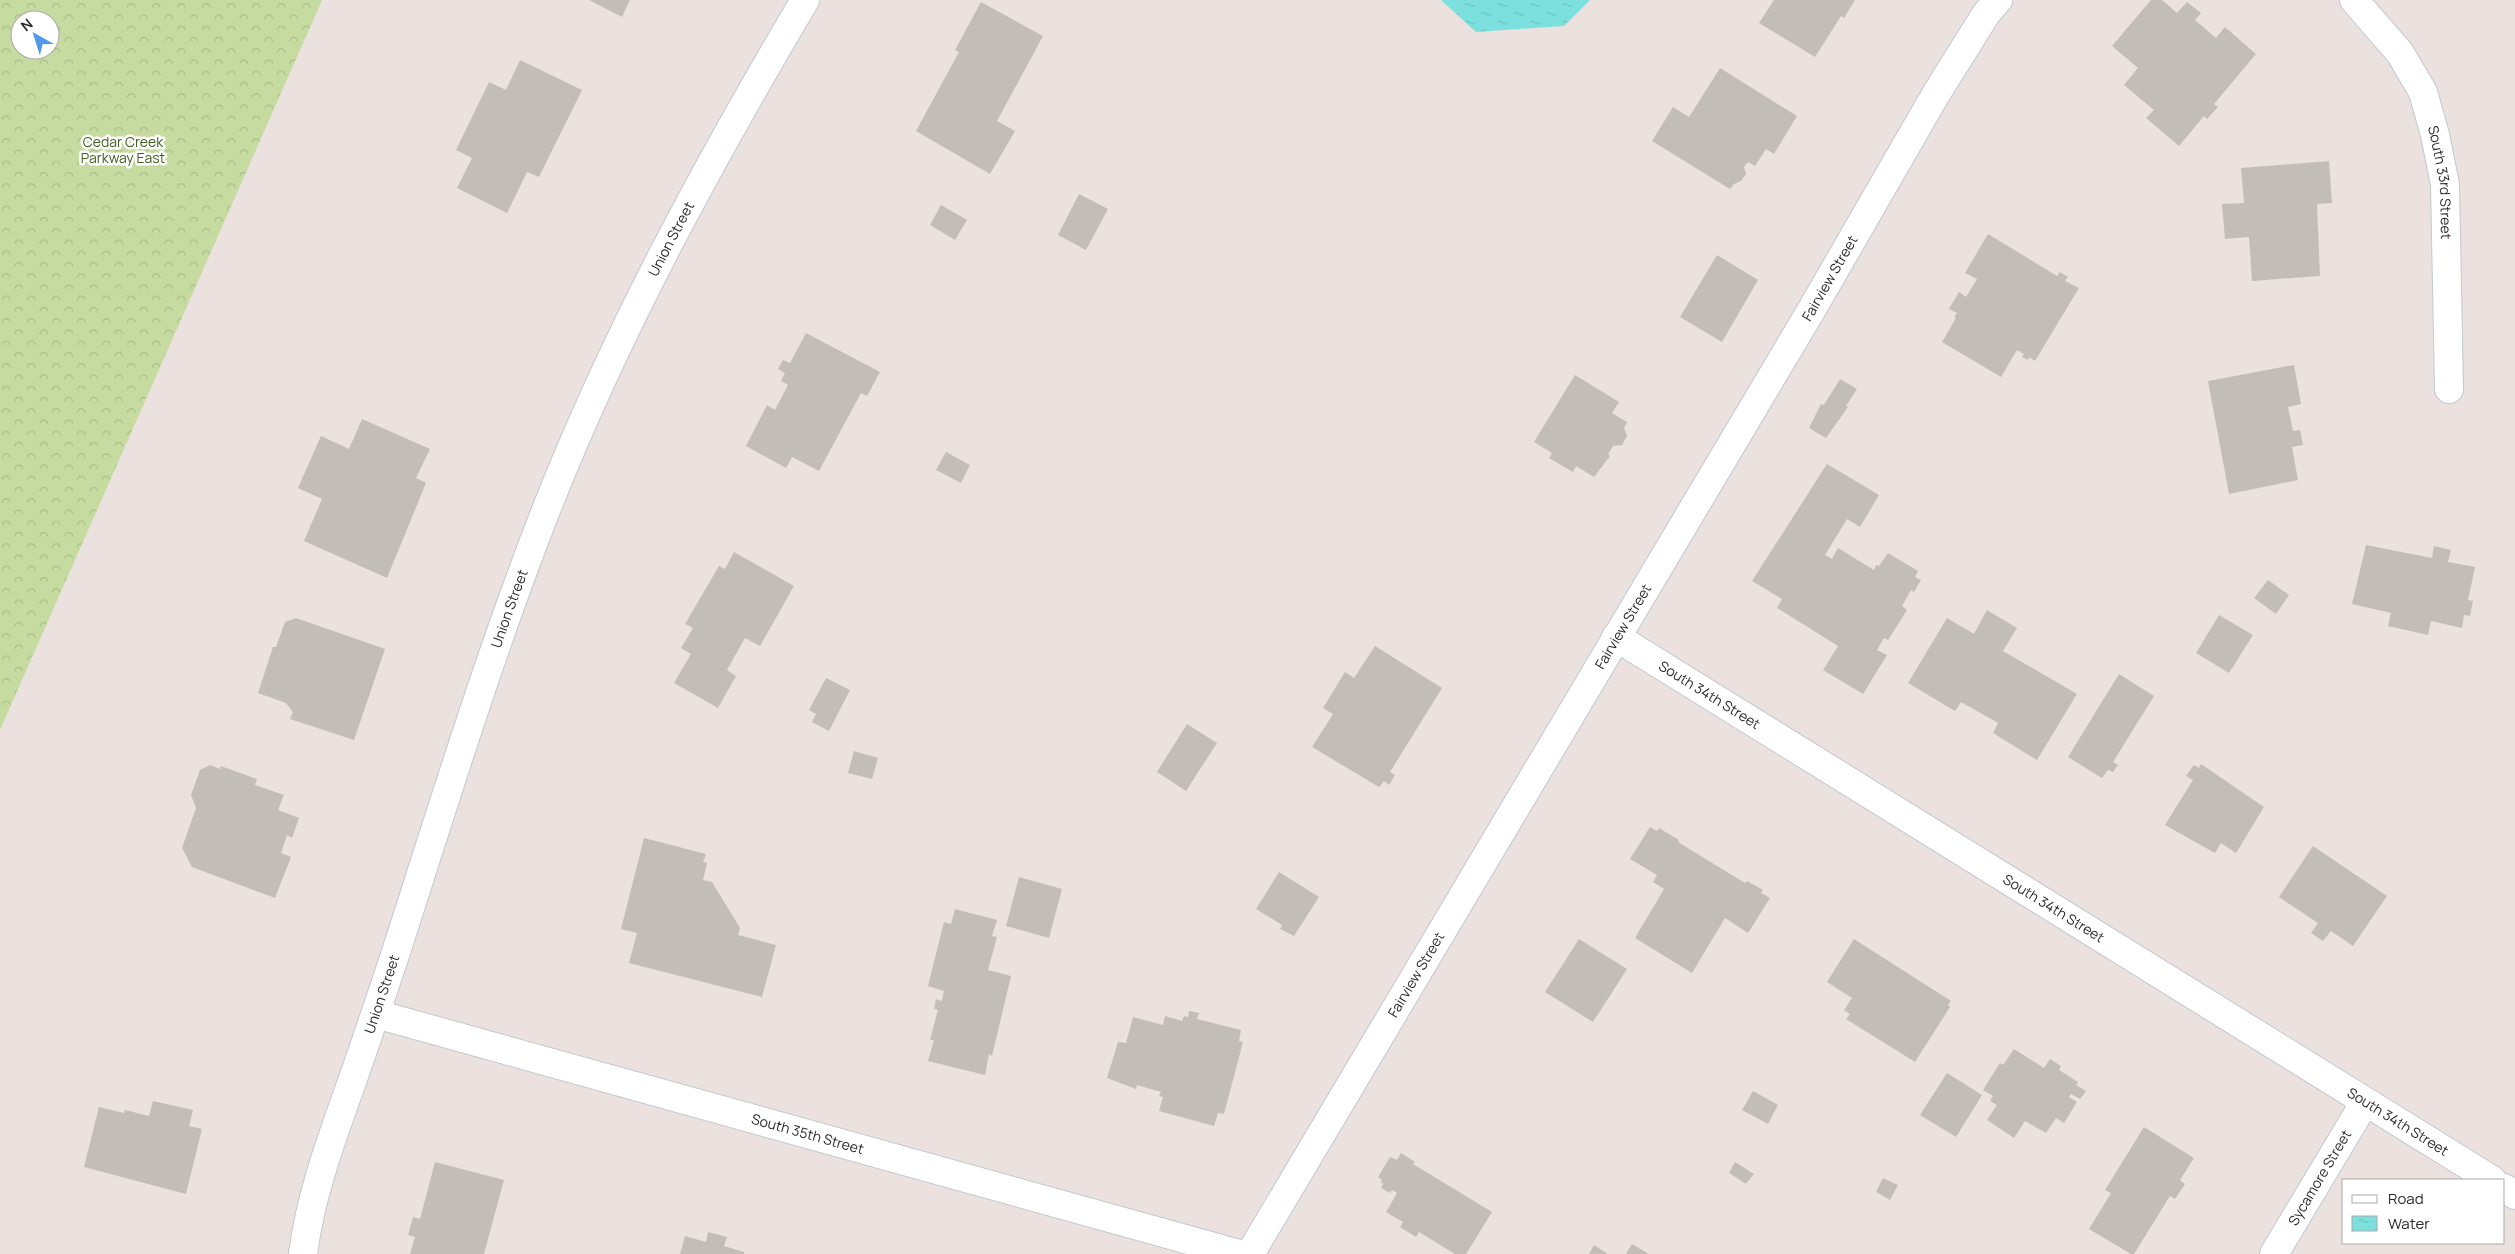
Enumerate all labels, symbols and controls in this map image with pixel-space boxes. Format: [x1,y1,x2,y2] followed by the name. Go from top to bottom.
[10,10,60,60] north arrow
[17,14,36,35] text: N
[2424,123,2456,240] street label: South 33rd Street
[81,132,166,167] park label: Cedar Creek Parkway East
[643,198,698,279] street label: Union Street
[1797,231,1862,324] street label: Fairview Street
[486,566,532,650] street label: Union Street
[1590,580,1656,672] street label: Fairview Street
[1655,656,1764,733] street label: South 34th Street
[2000,869,2109,947] street label: South 34th Street
[1383,928,1449,1020] street label: Fairview Street
[359,952,404,1036] street label: Union Street
[2344,1083,2453,1160] street label: South 34th Street
[749,1109,866,1158] street label: South 35th Street
[2283,1126,2355,1229] street label: Sycamore Street
[2342,1179,2505,1244] legend
[2388,1188,2424,1209] text: Road
[2388,1213,2430,1234] text: Water

